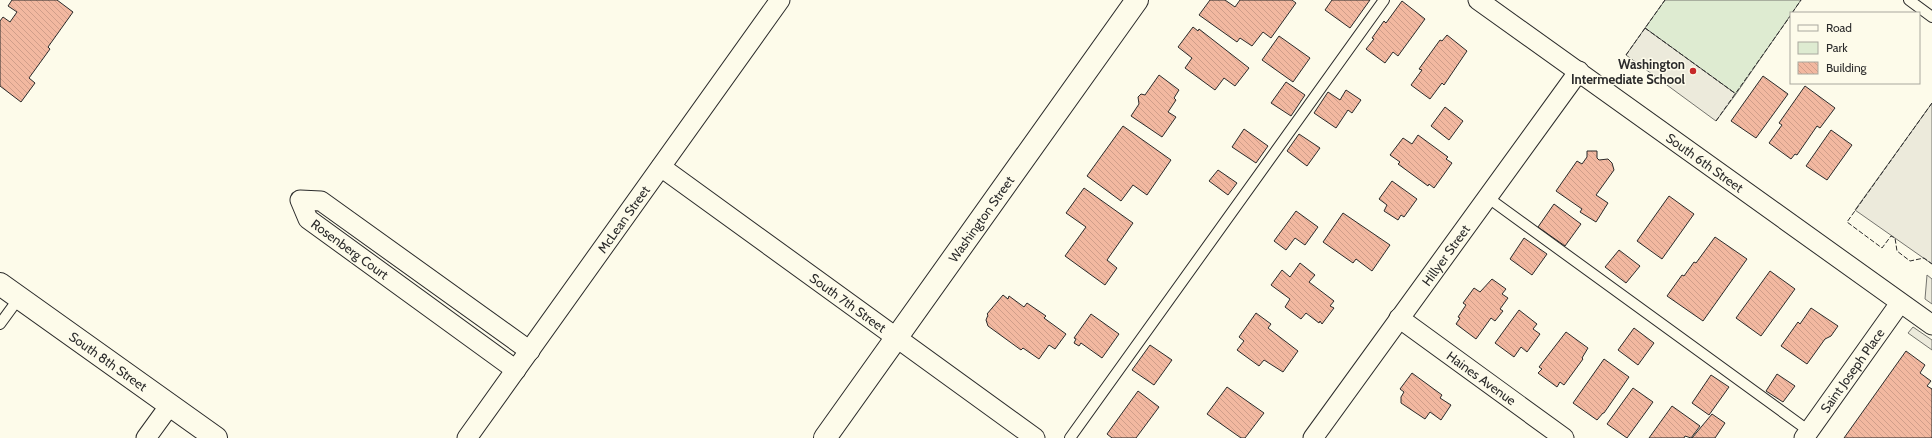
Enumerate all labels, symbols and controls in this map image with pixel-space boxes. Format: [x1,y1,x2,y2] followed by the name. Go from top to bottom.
[1790,12,1920,84] legend
[1826,20,1852,35] text: Road
[1826,40,1848,55] text: Park
[1571,56,1686,87] place label: Washington Intermediate School
[1826,60,1868,75] text: Building
[1688,66,1698,76] marker: Washington Intermediate School
[1663,129,1747,196] street label: South 6th Street
[945,172,1018,265] street label: Washington Street
[594,182,653,256] street label: McLean Street
[308,216,392,283] street label: Rosenberg Court
[1418,221,1473,289] street label: Hillyer Street
[807,270,890,336] street label: South 7th Street
[1817,325,1888,416] street label: Saint Joseph Place
[66,328,151,395] street label: South 8th Street
[1444,348,1519,409] street label: Haines Avenue

